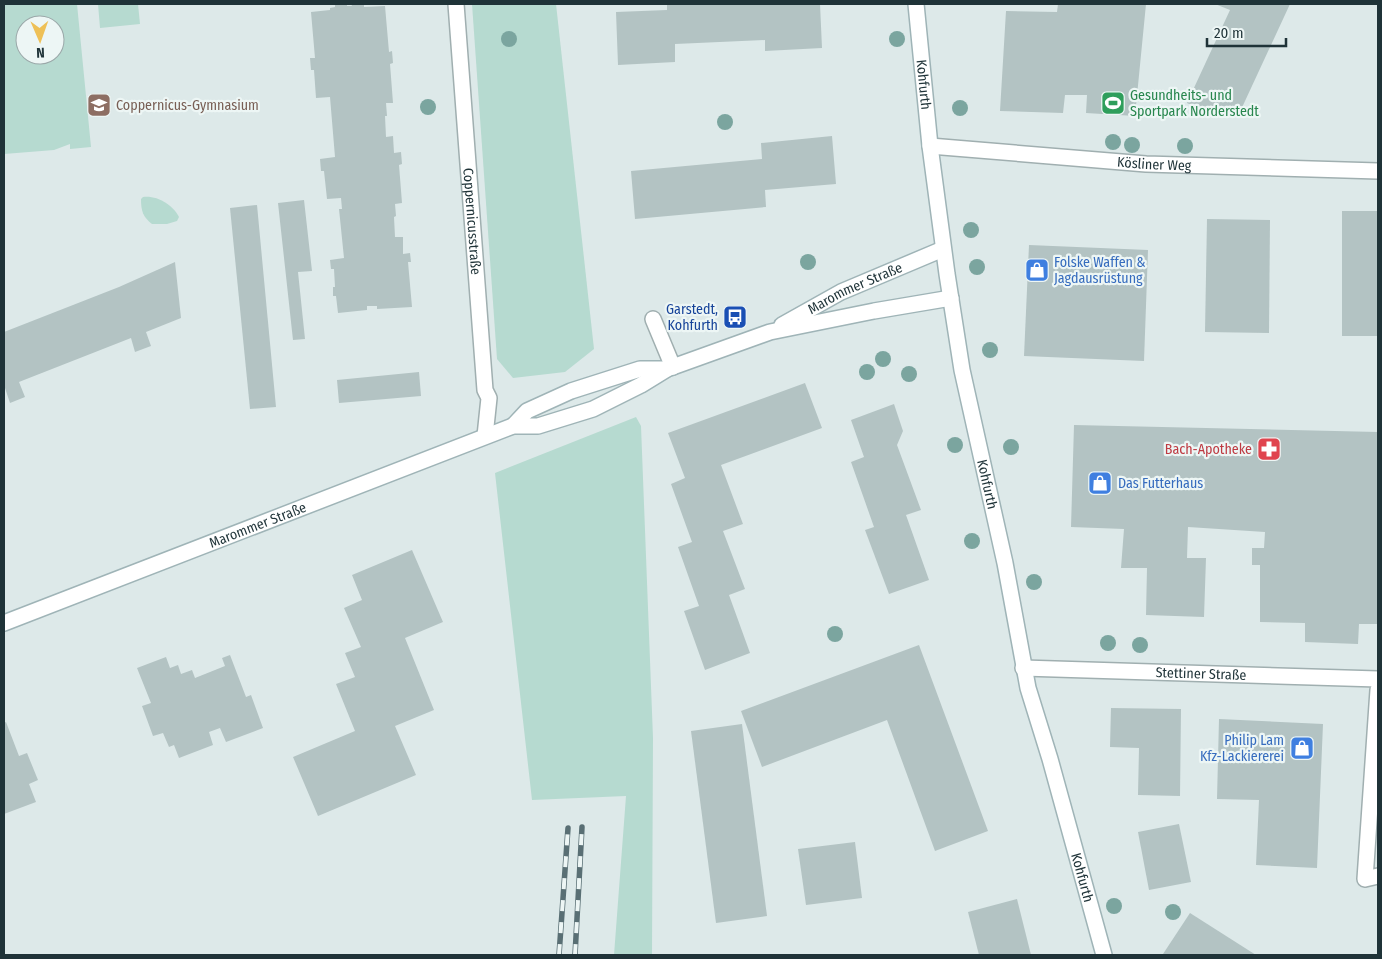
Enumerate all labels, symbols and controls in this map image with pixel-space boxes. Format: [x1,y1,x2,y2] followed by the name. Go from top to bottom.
[15,15,65,65] north arrow
[1207,15,1286,47] scale bar
[1214,24,1244,42] text: 20 m
[36,44,45,61] text: N
[913,59,934,111] street label: Kohfurth
[1130,87,1259,120] place label: Gesundheits- und Sportpark Norderstedt
[1100,90,1126,116] sports icon: Gesundheits- und Sportpark Norderstedt
[86,92,112,118] school or university icon: Coppernicus-Gymnasium
[116,97,259,114] place label: Coppernicus-Gymnasium
[1117,154,1192,174] street label: Kösliner Weg
[459,167,484,276] street label: Coppernicusstraße
[1054,254,1146,287] place label: Folske Waffen & Jagdausrüstung
[1024,257,1050,283] shop icon: Folske Waffen & Jagdausrüstung
[805,259,905,318] street label: Marommer Straße
[666,301,718,334] place label: Garstedt, Kohfurth
[722,304,748,330] bus stop icon: Garstedt, Kohfurth
[1256,436,1282,462] pharmacy icon: Bach-Apotheke
[1165,441,1252,458] place label: Bach-Apotheke
[973,458,1001,511] street label: Kohfurth
[1087,470,1113,496] shop icon: Das Futterhaus
[1118,475,1203,492] place label: Das Futterhaus
[207,499,309,552] street label: Marommer Straße
[1155,664,1247,684] street label: Stettiner Straße
[1200,732,1284,765] place label: Philip Lam Kfz-Lackiererei
[1289,735,1315,761] shop icon: Philip Lam Kfz-Lackiererei
[1067,851,1097,904] street label: Kohfurth

